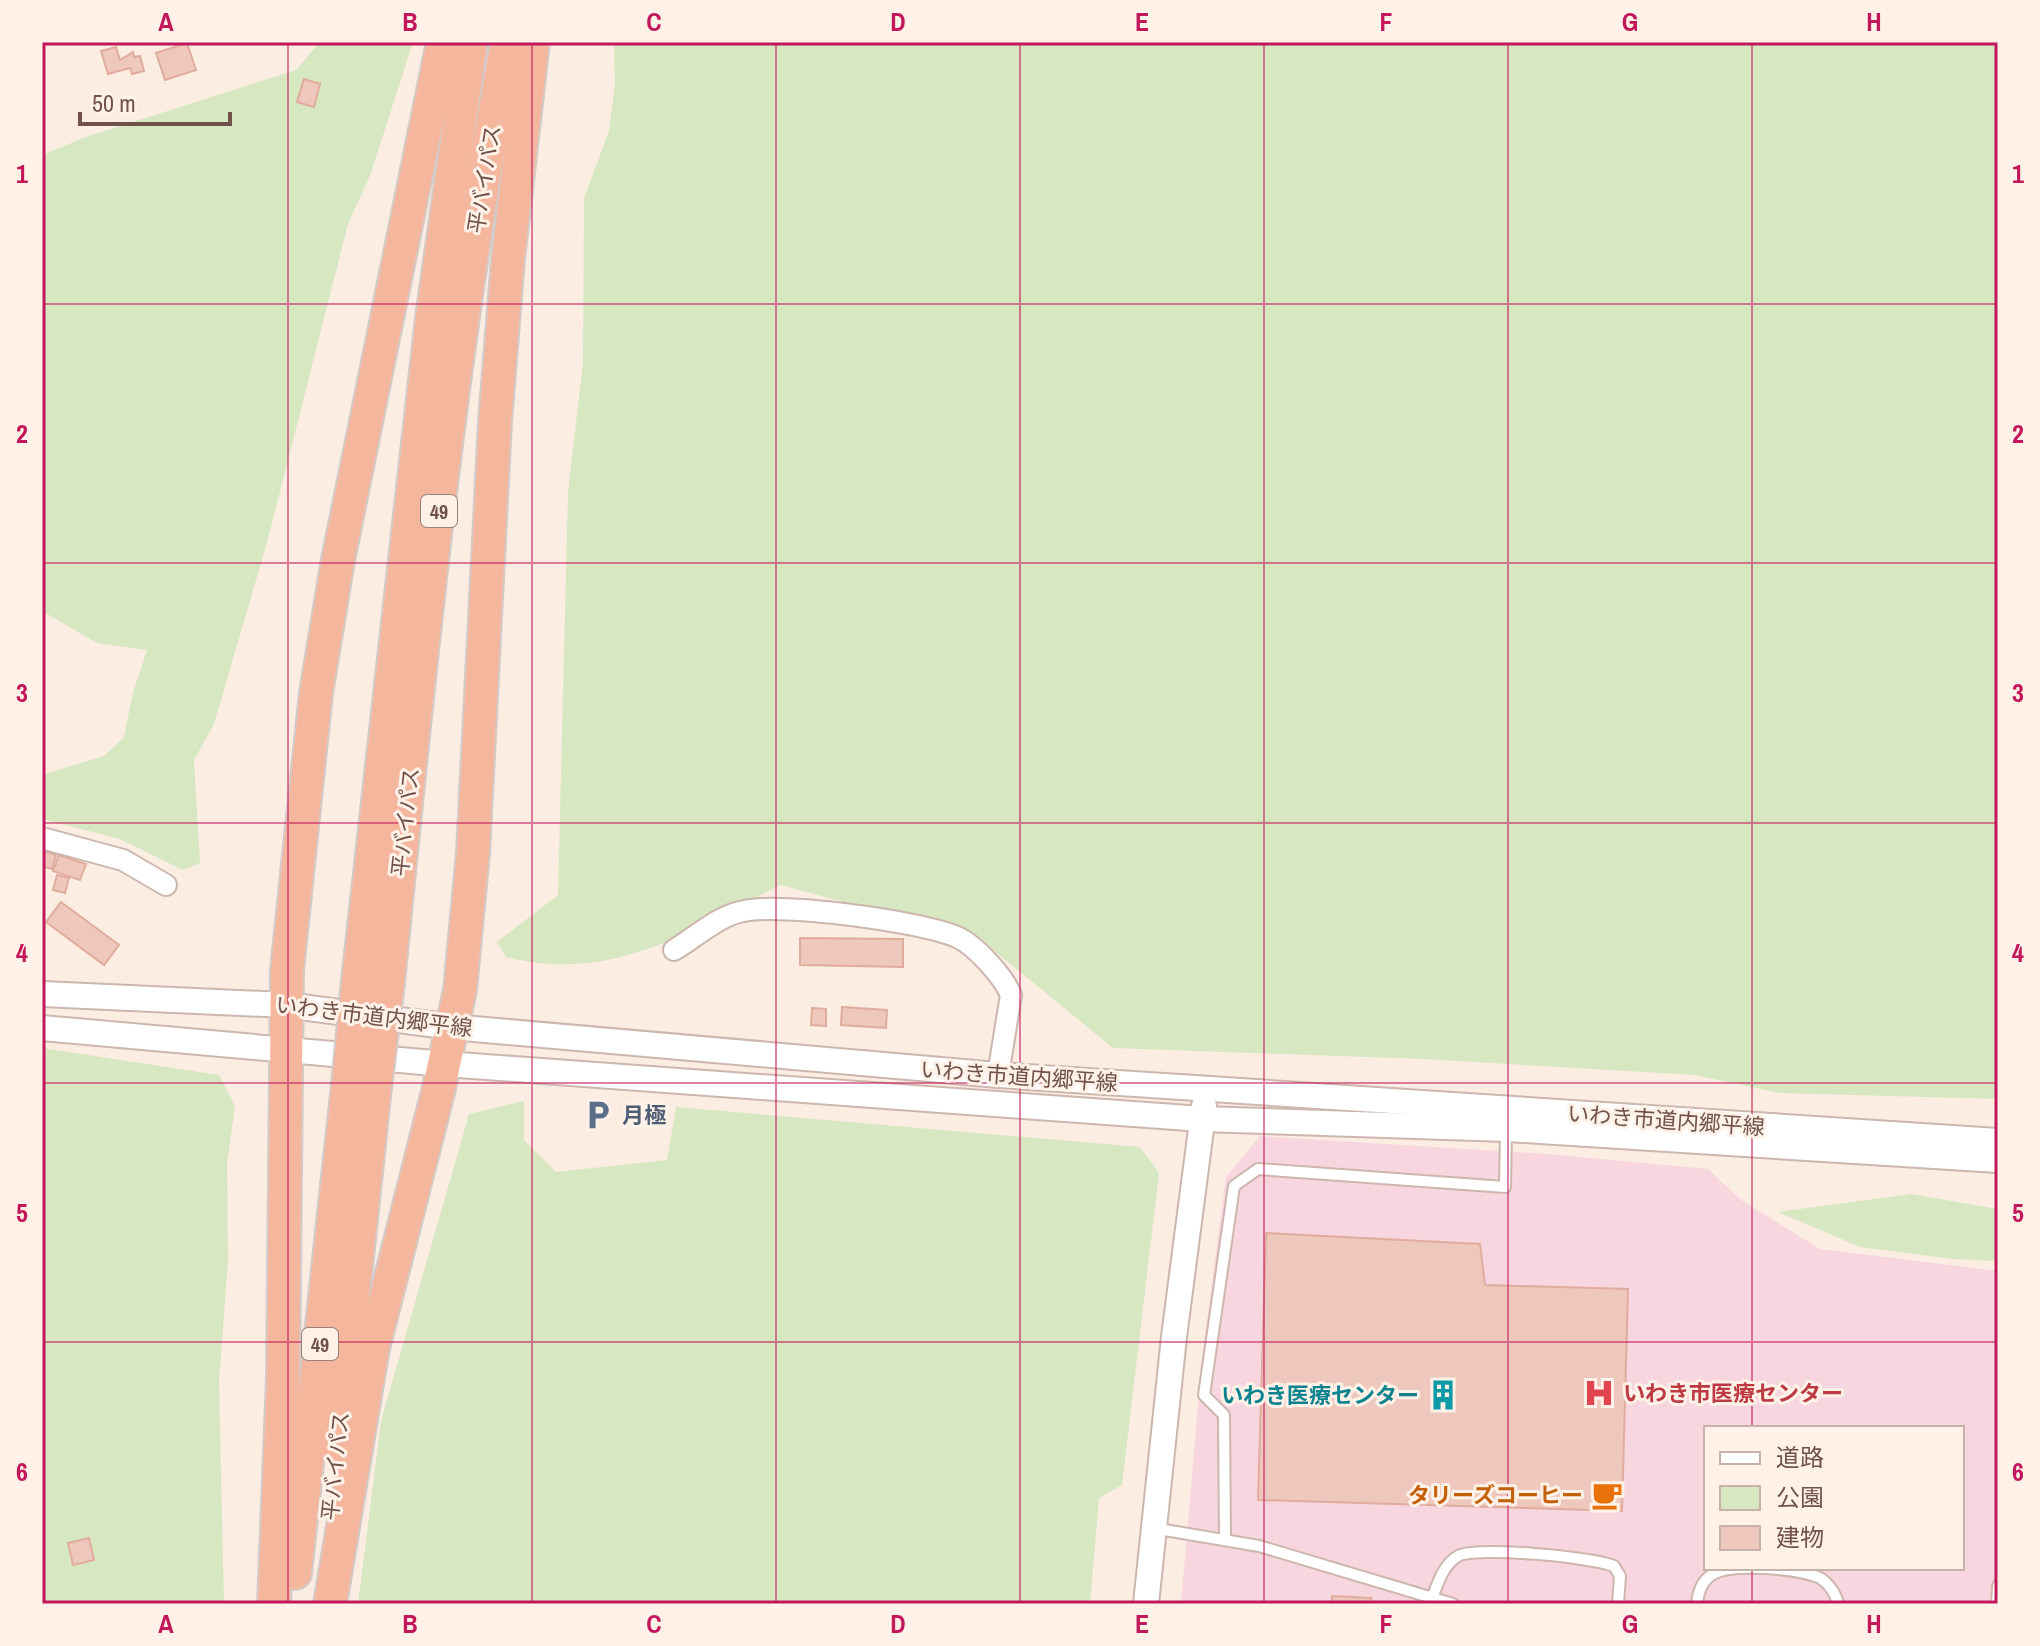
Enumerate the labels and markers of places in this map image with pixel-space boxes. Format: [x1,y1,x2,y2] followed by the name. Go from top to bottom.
[581,1098,615,1132] parking icon: 月極
[622,1100,667,1130] place label: 月極
[1582,1376,1616,1410] hospital icon: いわき市医療センター
[1426,1378,1460,1412] building icon: いわき医療センター
[1623,1378,1843,1408] place label: いわき市医療センター
[1221,1380,1419,1410] place label: いわき医療センター
[1590,1478,1624,1512] cafe icon: タリーズコーヒー
[1408,1480,1583,1510] place label: タリーズコーヒー

